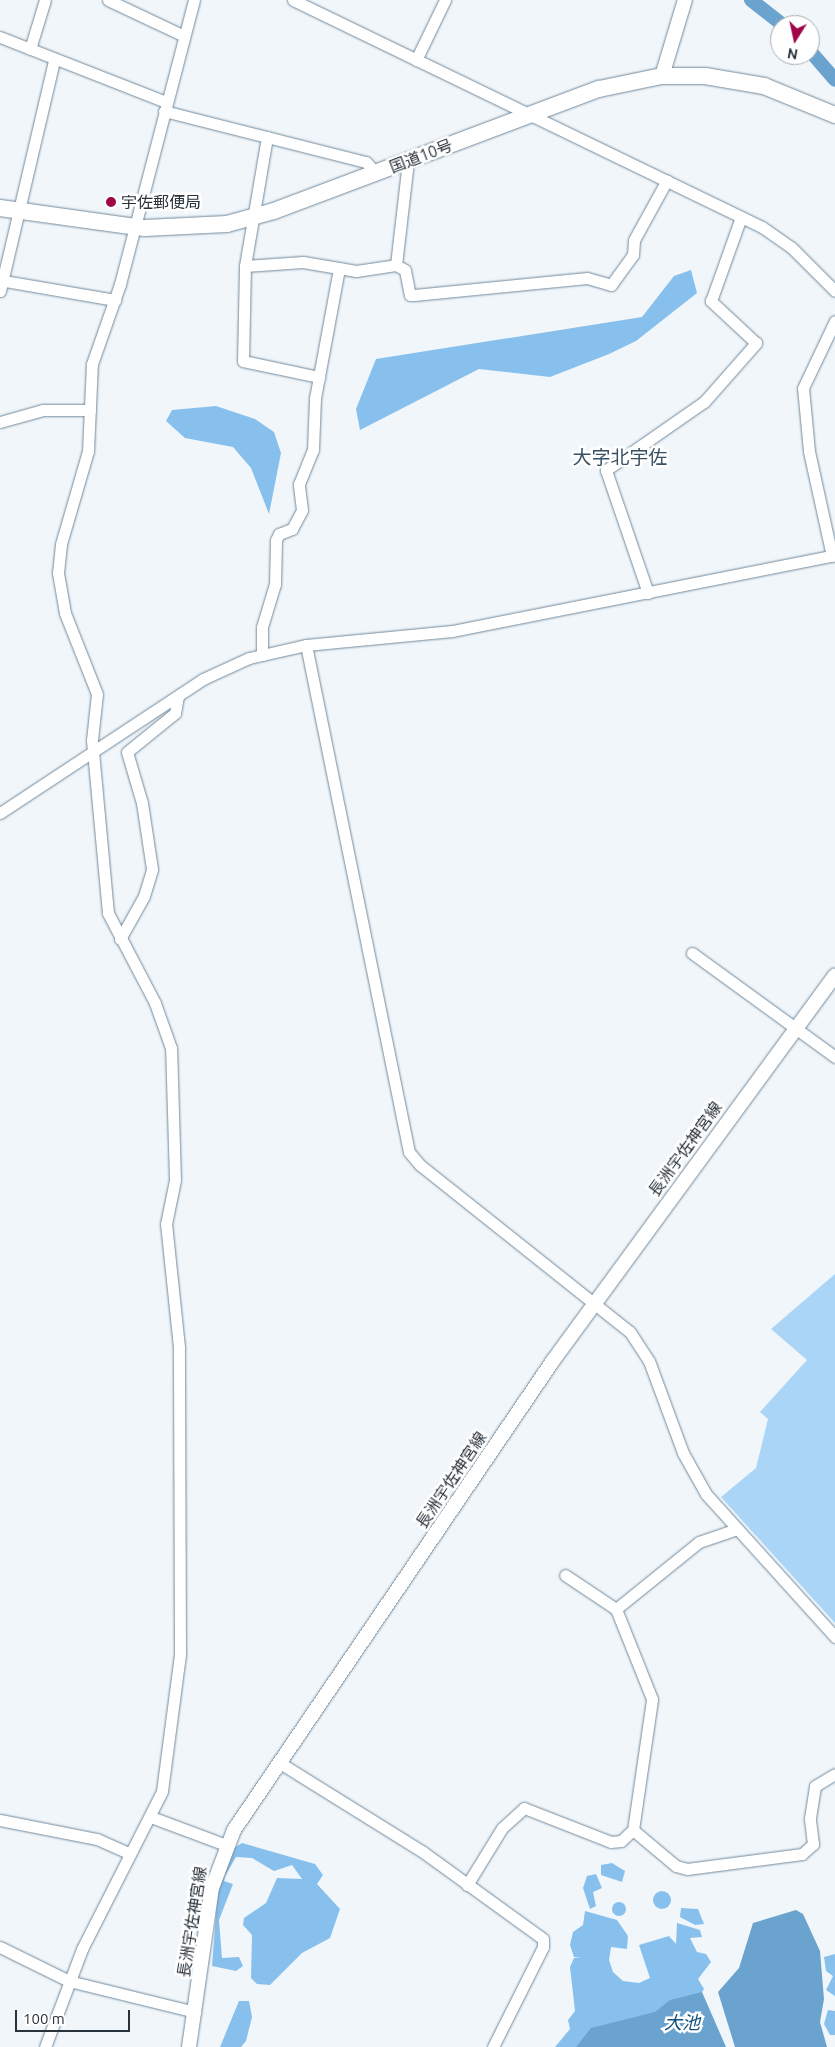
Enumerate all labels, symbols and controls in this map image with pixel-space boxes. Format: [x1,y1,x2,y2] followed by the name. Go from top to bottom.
[770,15,820,65] north arrow
[786,45,799,63] text: N
[387,135,455,177] street label: 国道10号
[121,192,201,212] place label: 宇佐郵便局
[105,196,117,208] marker: 宇佐郵便局
[573,447,667,469] district label: 大字北宇佐
[644,1098,726,1200] street label: 長洲宇佐神宮線
[412,1428,490,1532] street label: 長洲宇佐神宮線
[174,1865,210,1979] street label: 長洲宇佐神宮線
[18,2000,132,2032] scale bar
[23,2010,65,2027] text: 100 m
[664,2011,700,2033] water label: 大池

